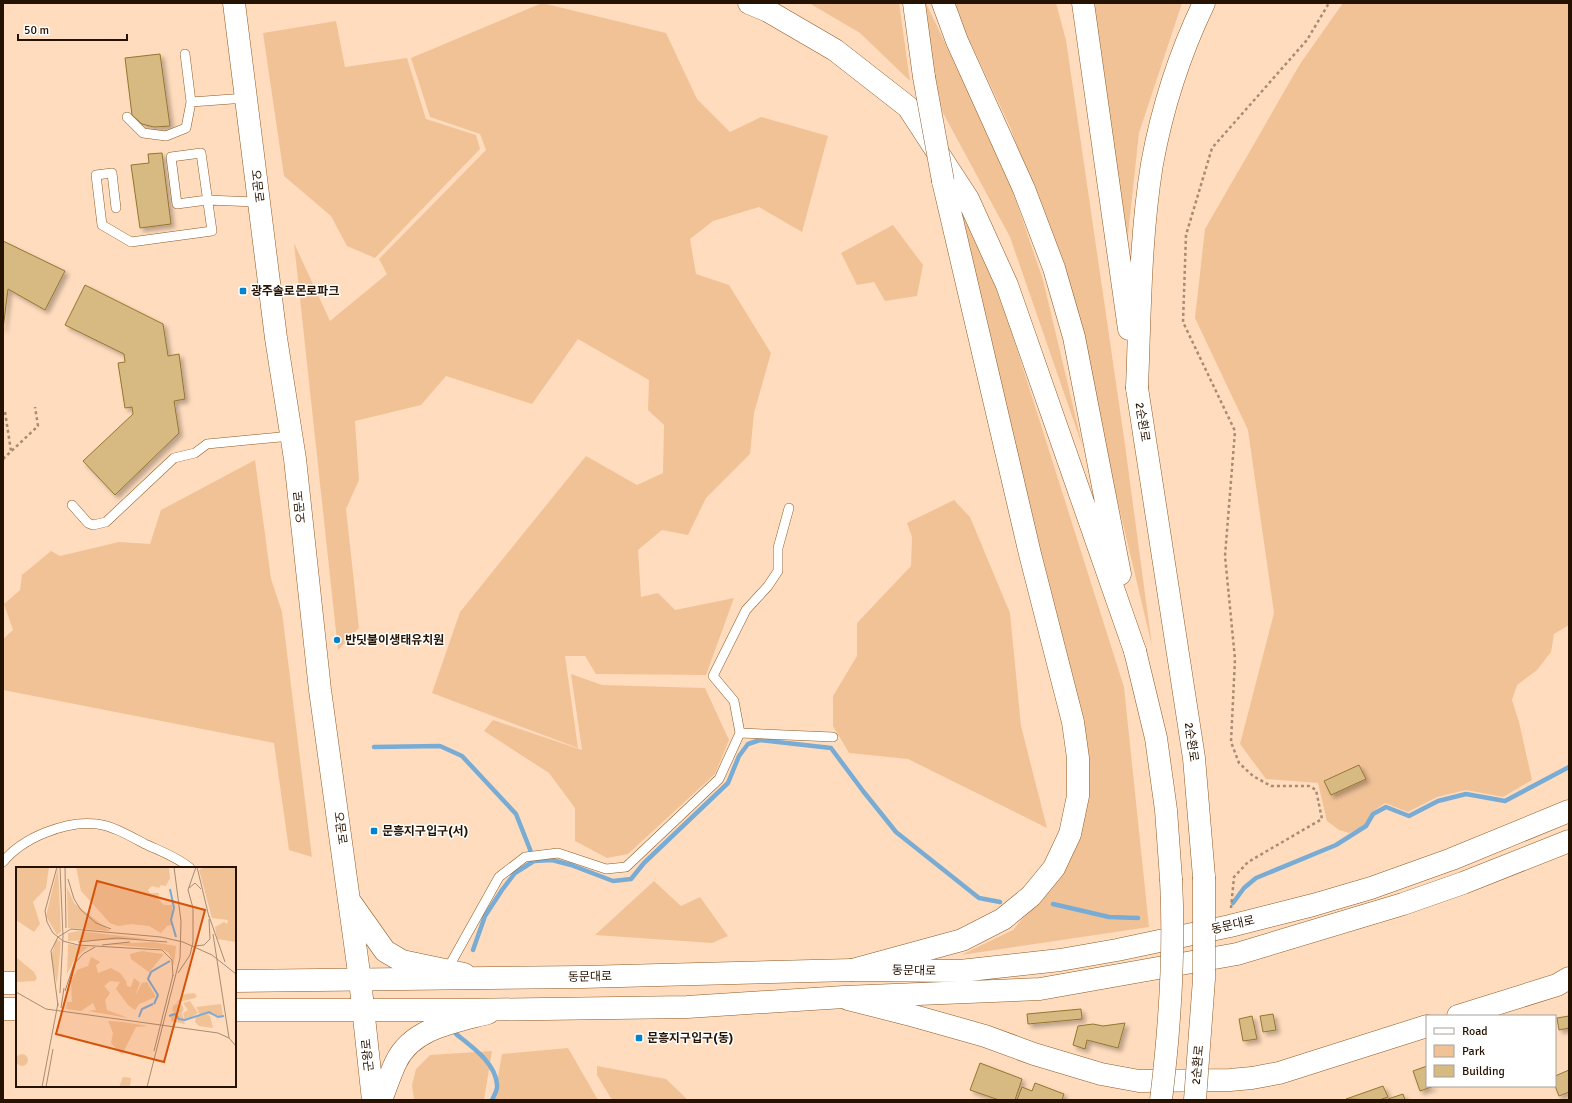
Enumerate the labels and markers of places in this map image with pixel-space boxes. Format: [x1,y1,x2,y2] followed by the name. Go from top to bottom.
[251,284,339,299] place label: 광주솔로몬로파크
[238,286,248,296] marker: 광주솔로몬로파크
[345,633,444,648] place label: 반딧불이생태유치원
[332,635,342,645] marker: 반딧불이생태유치원
[382,824,468,839] place label: 문흥지구입구(서)
[369,826,379,836] marker: 문흥지구입구(서)
[647,1031,733,1046] place label: 문흥지구입구(동)
[634,1033,644,1043] marker: 문흥지구입구(동)

